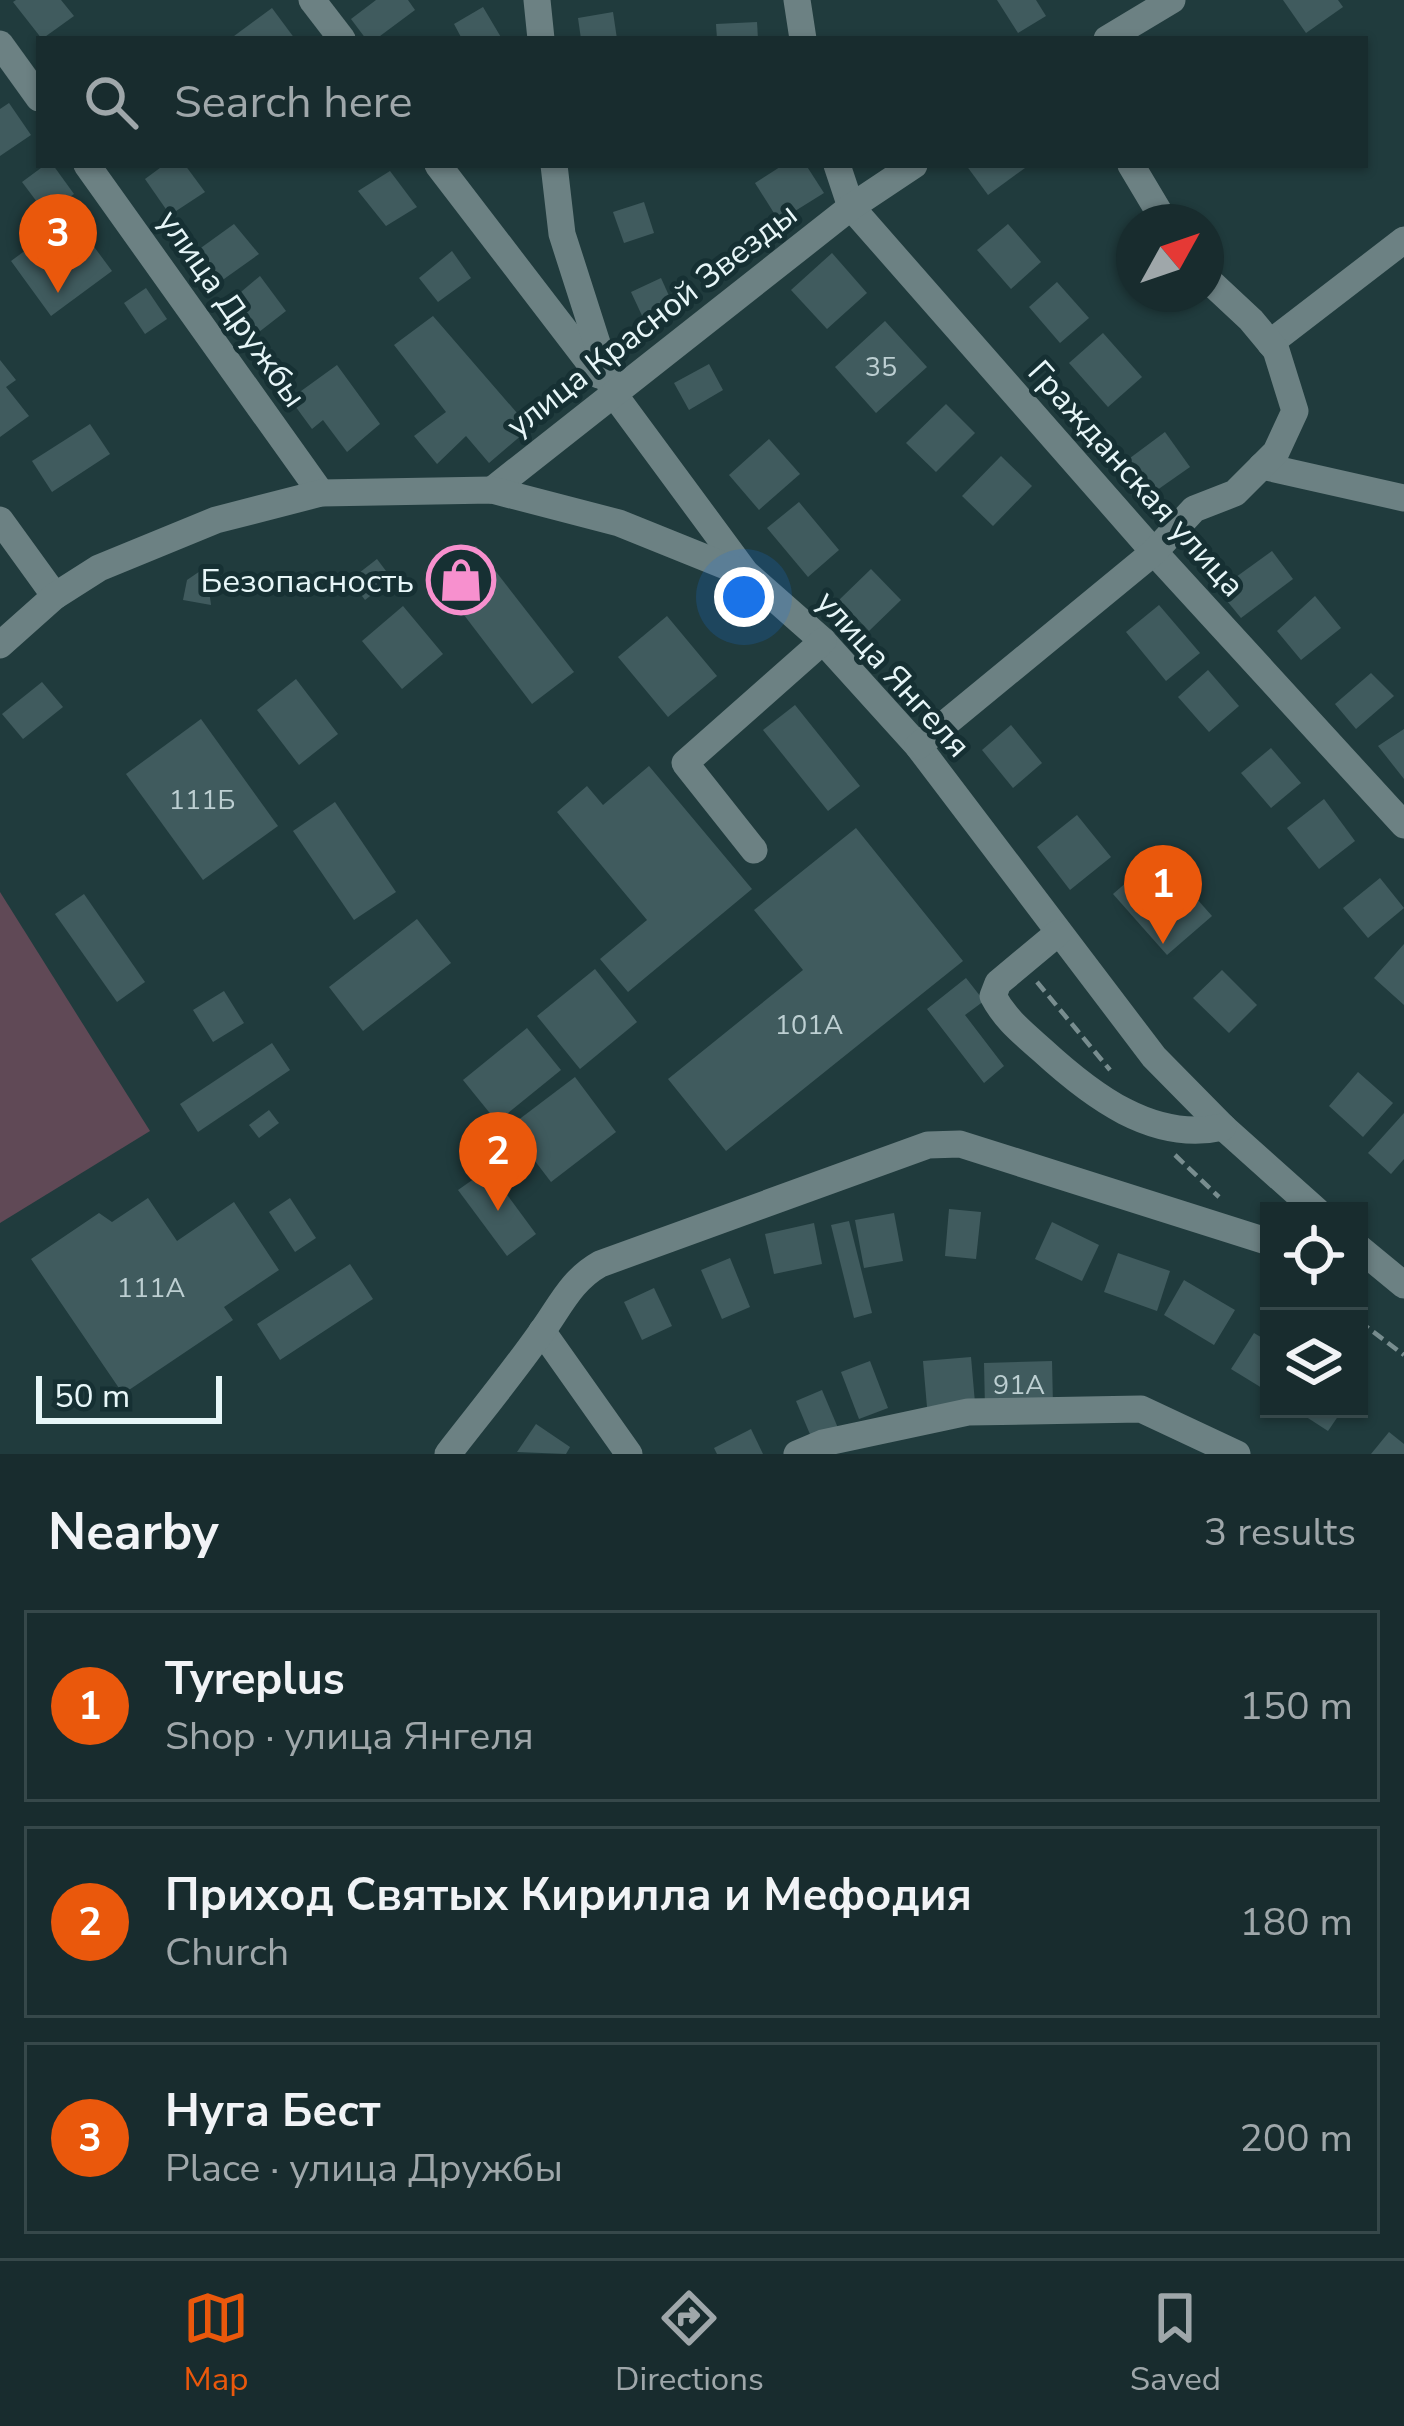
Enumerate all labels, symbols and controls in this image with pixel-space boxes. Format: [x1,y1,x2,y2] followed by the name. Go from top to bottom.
[36,36,1368,168] search box
[78,69,144,135] icon: search
[174,72,413,133] text: Search here
[497,192,807,448] street label: улица Красной Звезды
[19,194,97,293] pin: 3
[147,201,317,417] street label: улица Дружбы
[1116,204,1224,312] north arrow
[865,349,897,386] house number: 35
[1017,351,1254,607] street label: Гражданская улица
[426,545,496,615] shop icon: Безопасность
[201,559,414,604] place label: Безопасность
[714,567,774,627] your location
[806,581,980,767] street label: улица Янгеля
[169,782,235,819] house number: 111Б
[1124,845,1202,944] pin: 1
[775,1007,843,1044] house number: 101А
[459,1112,537,1211] pin: 2
[1260,1202,1368,1418] map controls
[1260,1202,1368,1310] button: locate
[117,1270,185,1307] house number: 111А
[1260,1310,1368,1418] button: layers
[993,1367,1045,1404] house number: 91А
[36,1370,222,1423] scale bar
[54,1374,130,1419] text: 50 m
[48,1497,219,1567] text: Nearby
[1204,1506,1356,1559] text: 3 results
[165,1649,345,1710] text: Tyreplus
[78,1680,102,1733] text: 1
[1239,1680,1353,1733] text: 150 m
[165,1710,534,1763] text: Shop · улица Янгеля
[165,1865,972,1926] text: Приход Святых Кирилла и Мефодия
[78,1896,102,1949] text: 2
[1239,1896,1353,1949] text: 180 m
[165,1926,289,1979] text: Church
[165,2081,381,2142] text: Нуга Бест
[78,2112,102,2165] text: 3
[1239,2112,1353,2165] text: 200 m
[165,2142,563,2195] text: Place · улица Дружбы
[183,2285,249,2402] tab: Map
[615,2285,764,2402] tab: Directions
[1130,2285,1221,2402] tab: Saved

